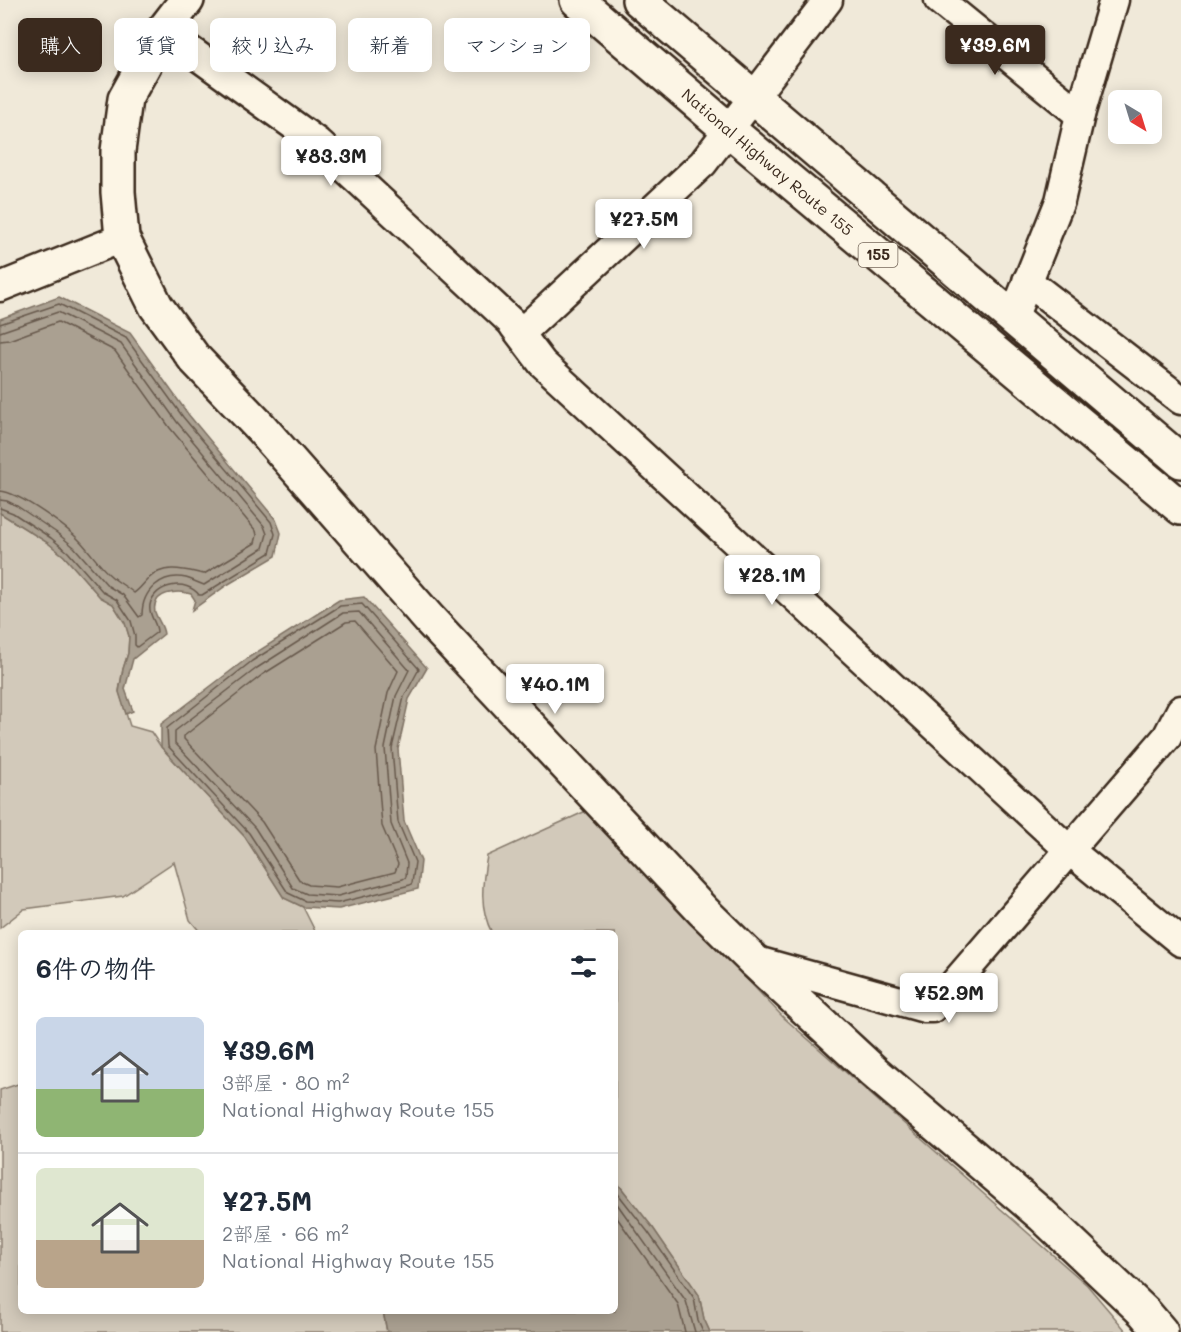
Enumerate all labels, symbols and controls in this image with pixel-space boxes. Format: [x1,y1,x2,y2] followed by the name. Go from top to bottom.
[18,18,102,72] chip: 購入
[114,18,198,72] chip: 賃貸
[210,18,336,72] chip: 絞り込み
[348,18,432,72] chip: 新着
[444,18,590,72] chip: マンション
[946,25,1044,76] pin: ¥39.6M
[959,31,1031,57] text: ¥39.6M
[678,83,858,240] street label: National Highway Route 155
[1108,90,1162,144] north arrow
[1108,90,1162,144] map controls
[282,136,380,187] pin: ¥83.3M
[295,142,367,168] text: ¥83.3M
[595,199,693,250] pin: ¥27.5M
[609,205,679,231] text: ¥27.5M
[858,243,898,267] road number: 155
[723,555,821,606] pin: ¥28.1M
[738,561,806,587] text: ¥28.1M
[506,664,604,715] pin: ¥40.1M
[520,670,590,696] text: ¥40.1M
[567,950,600,983] icon: filters
[36,951,156,985] text: 6件の物件
[900,973,998,1024] pin: ¥52.9M
[914,979,984,1005] text: ¥52.9M
[222,1033,315,1067] text: ¥39.6M
[84,1041,156,1113] icon: home
[222,1069,350,1095] text: 3部屋 · 80 m²
[222,1096,495,1122] text: National Highway Route 155
[222,1184,312,1218] text: ¥27.5M
[84,1192,156,1264] icon: home
[222,1220,349,1246] text: 2部屋 · 66 m²
[222,1247,495,1273] text: National Highway Route 155

